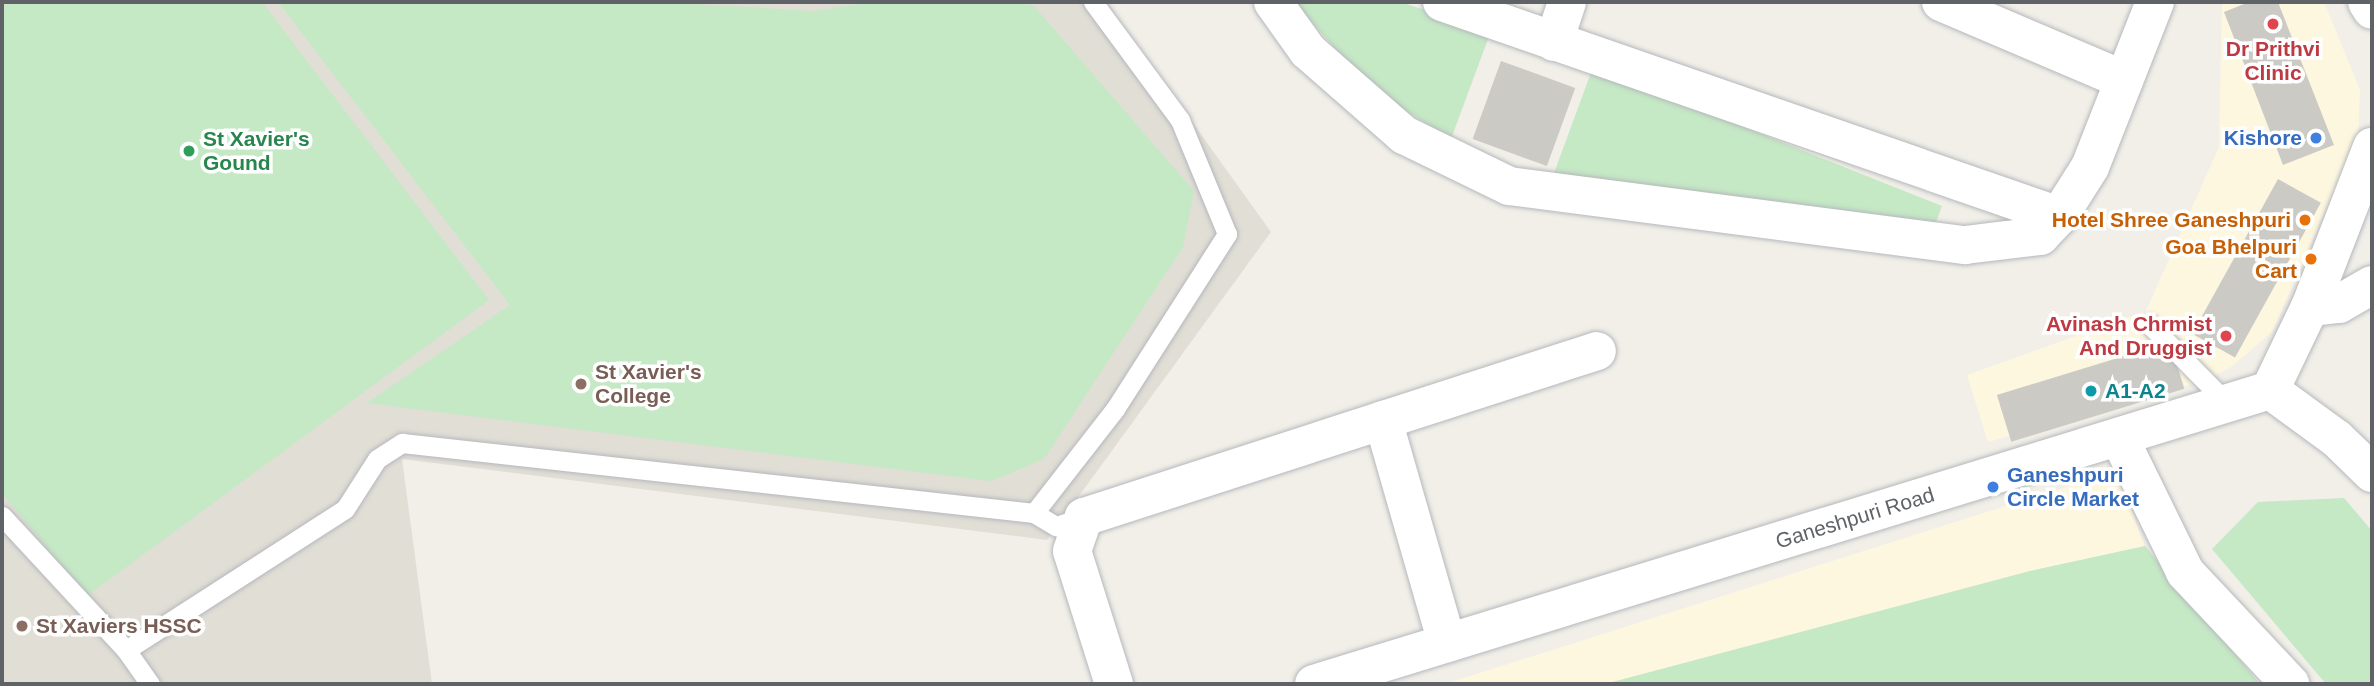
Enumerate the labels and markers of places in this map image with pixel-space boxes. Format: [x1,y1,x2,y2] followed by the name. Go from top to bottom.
[2263,14,2283,34] marker: Dr Prithvi Clinic
[2226,36,2320,86] place label: Dr Prithvi Clinic
[2224,125,2302,151] place label: Kishore
[203,126,310,176] place label: St Xavier's Gound
[2308,130,2324,146] marker: Kishore
[181,143,197,159] marker: St Xavier's Gound
[2052,207,2291,233] place label: Hotel Shree Ganeshpuri
[2297,212,2313,228] marker: Hotel Shree Ganeshpuri
[2165,234,2297,284] place label: Goa Bhelpuri Cart
[2303,251,2319,267] marker: Goa Bhelpuri Cart
[2046,311,2212,361] place label: Avinash Chrmist And Druggist
[2218,328,2234,344] marker: Avinash Chrmist And Druggist
[595,359,702,409] place label: St Xavier's College
[573,376,589,392] marker: St Xavier's College
[2105,378,2166,404] place label: A1-A2
[2083,383,2099,399] marker: A1-A2
[2007,462,2139,512] place label: Ganeshpuri Circle Market
[1985,479,2001,495] marker: Ganeshpuri Circle Market
[36,613,202,639] place label: St Xaviers HSSC
[14,618,30,634] marker: St Xaviers HSSC

